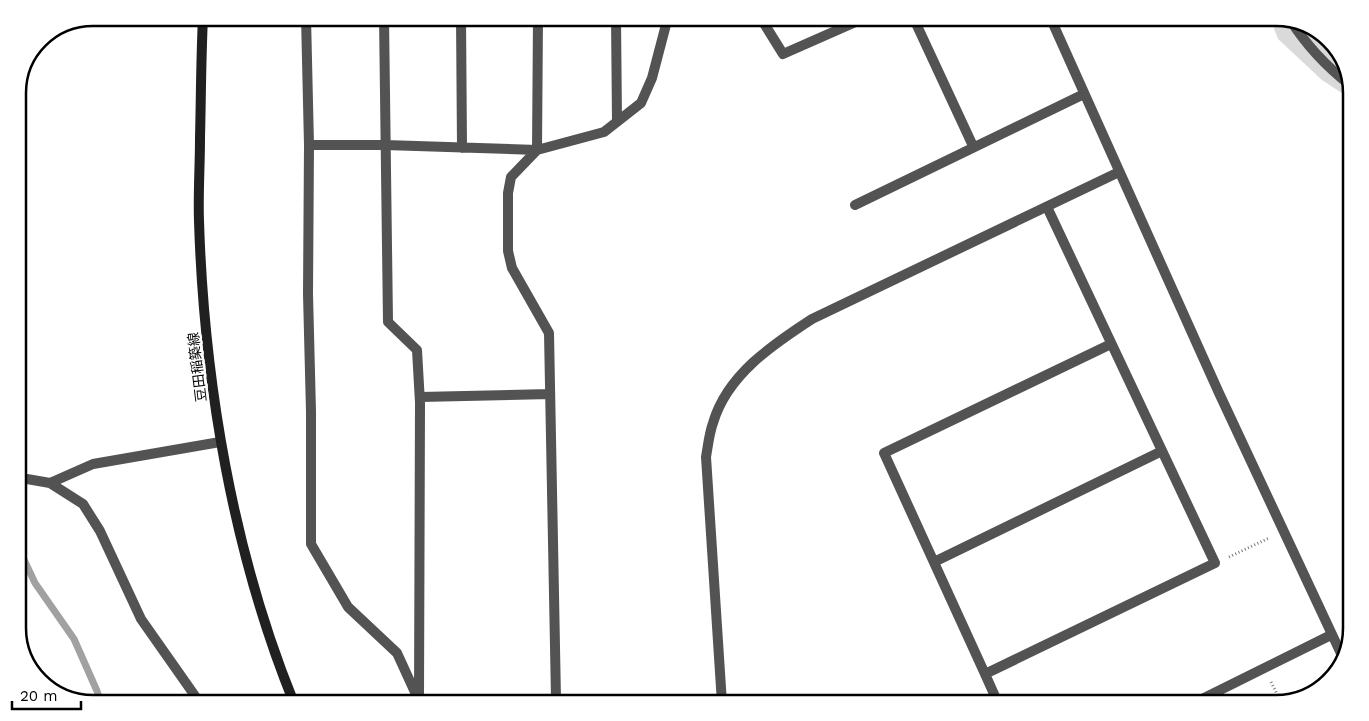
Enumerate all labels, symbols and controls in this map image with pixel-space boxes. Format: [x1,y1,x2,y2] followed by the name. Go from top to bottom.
[185,331,209,403] street label: 豆田稲築線
[12,678,81,710] scale bar
[20,687,58,705] text: 20 m

